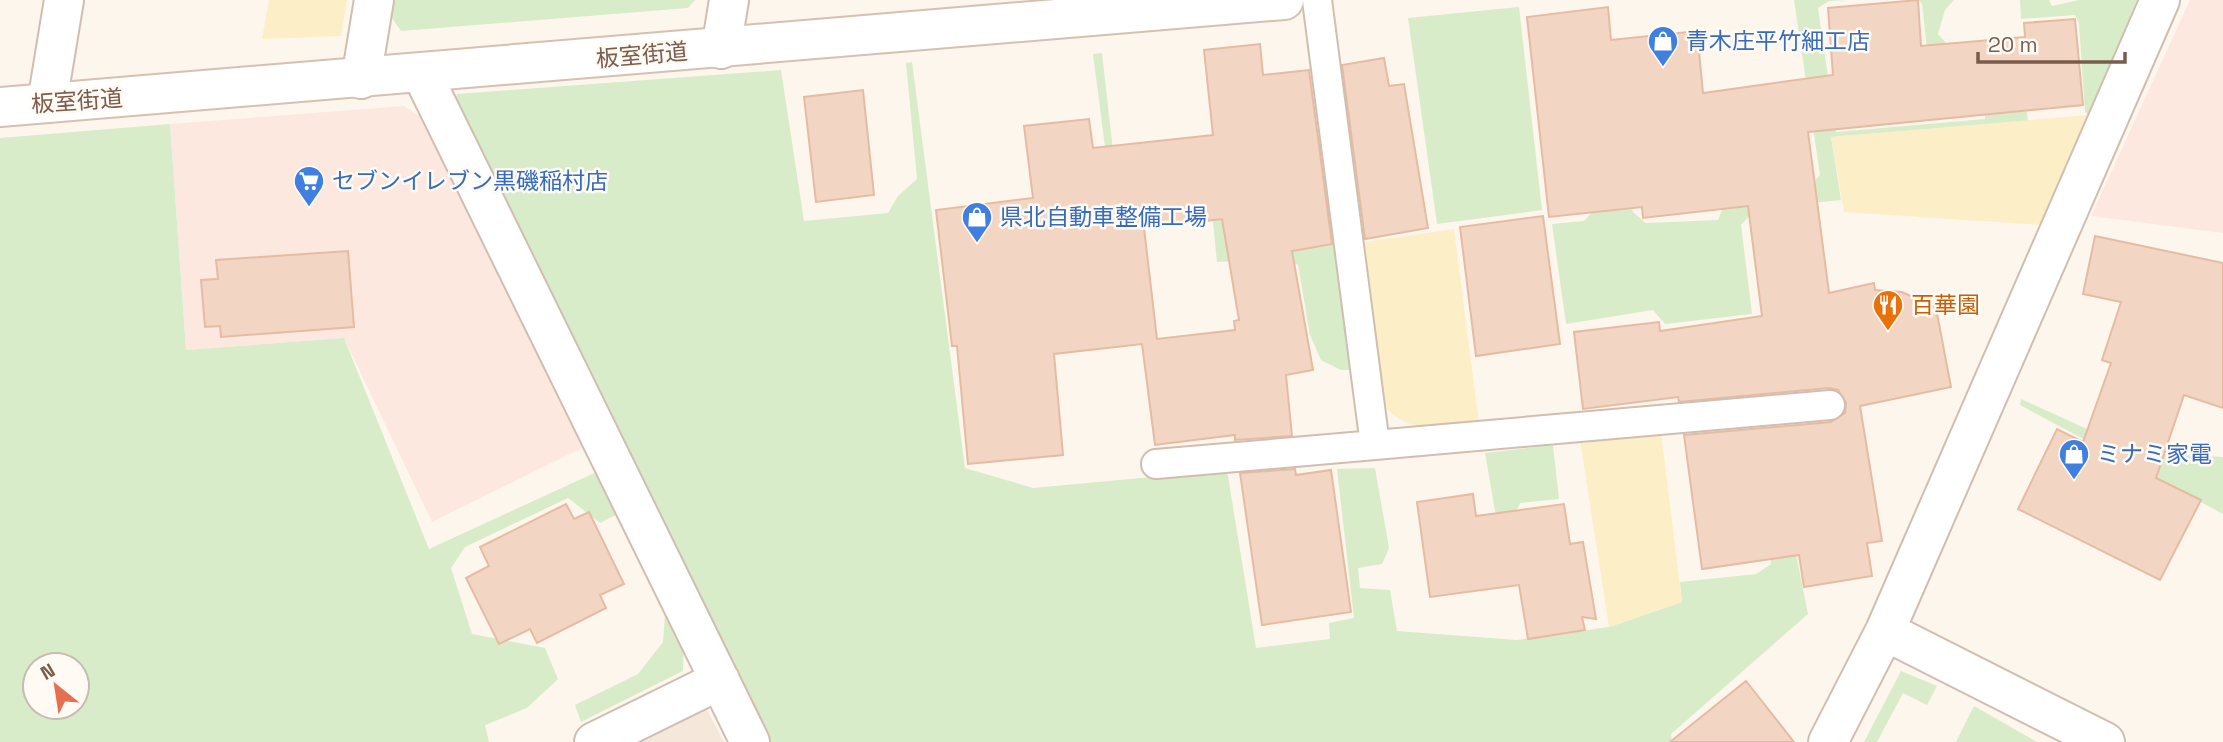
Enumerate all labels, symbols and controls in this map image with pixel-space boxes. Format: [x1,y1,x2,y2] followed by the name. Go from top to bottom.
[1978,21,2125,65] scale bar
[1646,24,1680,68] shop icon: 青木庄平竹細工店
[1686,26,1870,56] place label: 青木庄平竹細工店
[1988,31,2038,58] text: 20 m
[595,36,689,74] street label: 板室街道
[30,83,124,119] street label: 板室街道
[292,164,326,208] supermarket icon: セブンイレブン黒磯稲村店
[332,166,608,196] place label: セブンイレブン黒磯稲村店
[960,200,994,244] shop icon: 県北自動車整備工場
[1000,202,1207,232] place label: 県北自動車整備工場
[1871,288,1905,332] restaurant icon: 百華園
[1911,290,1980,320] place label: 百華園
[2057,437,2091,481] shop icon: ミナミ家電
[2097,439,2212,469] place label: ミナミ家電
[21,651,91,721] north arrow
[36,658,60,686] text: N

